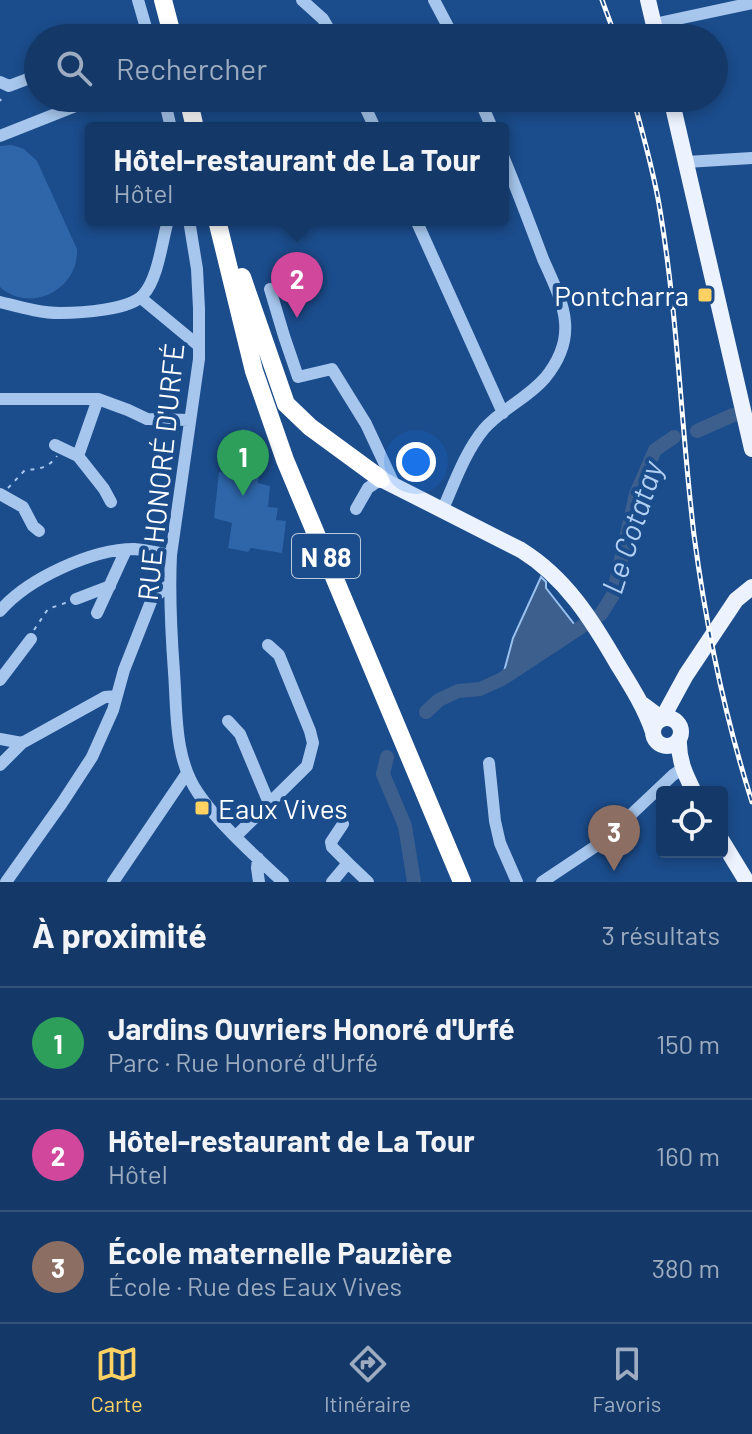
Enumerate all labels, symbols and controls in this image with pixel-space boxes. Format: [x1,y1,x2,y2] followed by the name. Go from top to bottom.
[24,24,728,112] search box
[52,46,96,90] icon: search
[116,50,267,86] text: Rechercher
[85,122,509,226] popup
[114,141,480,177] text: Hôtel-restaurant de La Tour
[114,177,173,208] text: Hôtel
[271,252,323,318] pin: 2
[554,278,689,312] place label: Pontcharra
[696,286,714,304] marker: Pontcharra
[130,342,190,602] street label: RUE HONORÉ D'URFÉ
[217,430,269,496] pin: 1
[396,442,436,482] your location
[593,455,670,598] water label: Le Cotatay
[292,534,360,578] road number: N 88
[656,786,728,858] map controls
[656,786,728,858] button: locate
[218,791,348,825] place label: Eaux Vives
[193,799,211,817] marker: Eaux Vives
[588,805,640,871] pin: 3
[32,914,207,955] text: À proximité
[601,919,720,950] text: 3 résultats
[108,1010,515,1046] text: Jardins Ouvriers Honoré d'Urfé
[53,1028,63,1059] text: 1
[656,1028,720,1059] text: 150 m
[108,1046,378,1077] text: Parc · Rue Honoré d'Urfé
[108,1122,475,1158] text: Hôtel-restaurant de La Tour
[51,1140,65,1171] text: 2
[656,1140,720,1171] text: 160 m
[108,1158,168,1189] text: Hôtel
[108,1234,452,1270] text: École maternelle Pauzière
[51,1252,65,1283] text: 3
[652,1252,720,1283] text: 380 m
[108,1270,402,1301] text: École · Rue des Eaux Vives
[91,1342,143,1416] tab: Carte
[324,1342,411,1416] tab: Itinéraire
[592,1342,661,1416] tab: Favoris

